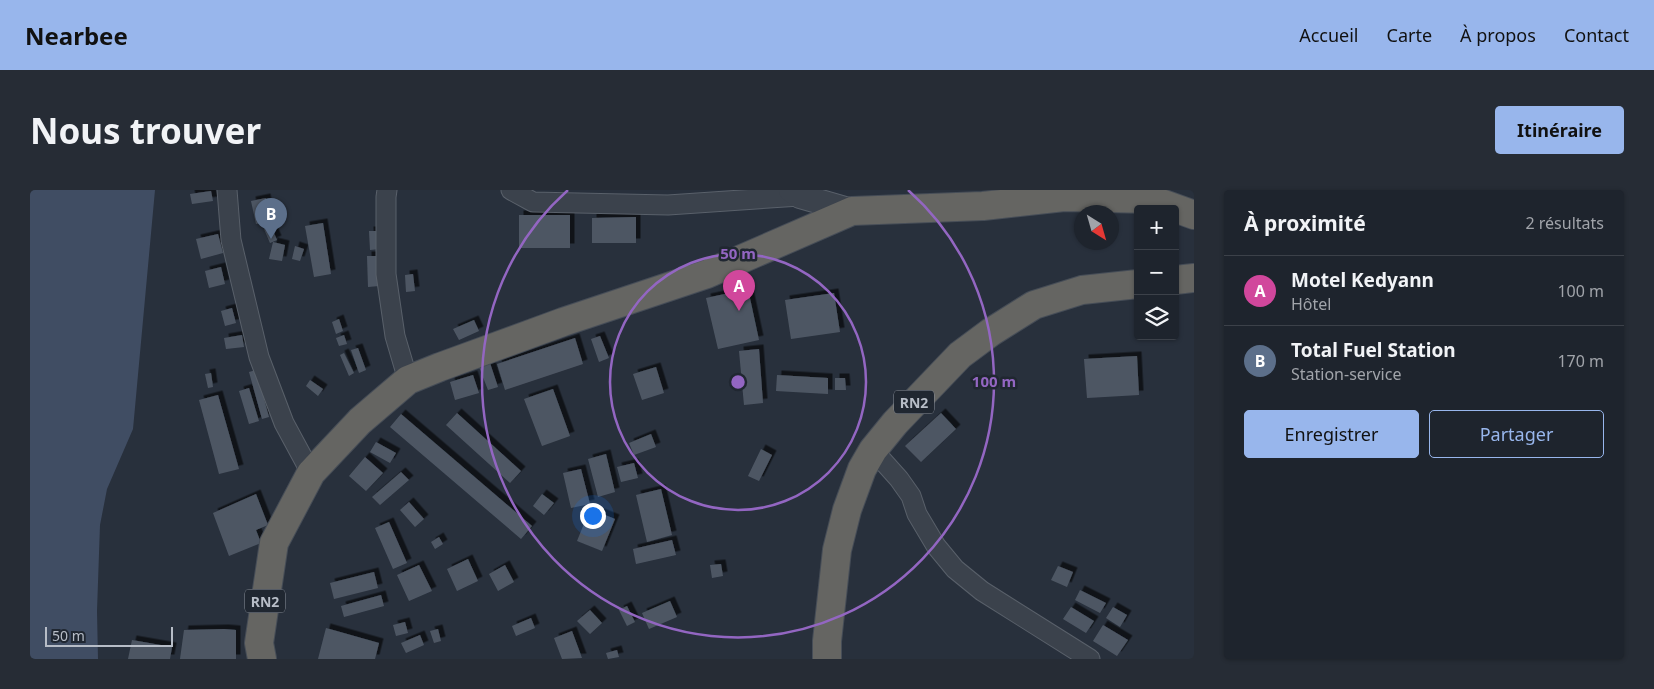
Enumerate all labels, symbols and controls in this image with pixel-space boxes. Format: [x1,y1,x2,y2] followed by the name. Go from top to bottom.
[25,19,128,52] text: Nearbee
[1299,23,1359,47] text: Accueil
[1387,23,1432,47] text: Carte
[1460,23,1536,47] text: À propos
[1564,23,1629,47] text: Contact
[1495,106,1624,154] button: Itinéraire
[30,107,261,154] text: Nous trouver
[255,198,287,239] pin: B
[1074,205,1119,250] north arrow
[1134,205,1179,340] map controls
[1134,205,1179,250] button: +
[1244,209,1366,237] text: À proximité
[1526,212,1604,234] text: 2 résultats
[720,243,756,263] text: 50 m
[1134,250,1179,295] button: −
[1291,267,1434,293] text: Motel Kedyann
[723,270,755,311] pin: A
[1254,280,1266,302] text: A
[1557,280,1604,302] text: 100 m
[1291,293,1331,315] text: Hôtel
[1134,295,1179,340] button: layers
[1291,337,1456,363] text: Total Fuel Station
[1255,350,1265,372] text: B
[1557,350,1604,372] text: 170 m
[1291,363,1401,385] text: Station-service
[972,371,1016,391] text: 100 m
[729,373,747,391] centre of rings
[894,390,934,413] road number: RN2
[1244,410,1419,458] button: Enregistrer
[1429,410,1604,458] button: Partager
[580,503,606,529] your location
[245,590,285,612] road number: RN2
[45,624,172,647] scale bar
[52,626,85,645] text: 50 m

